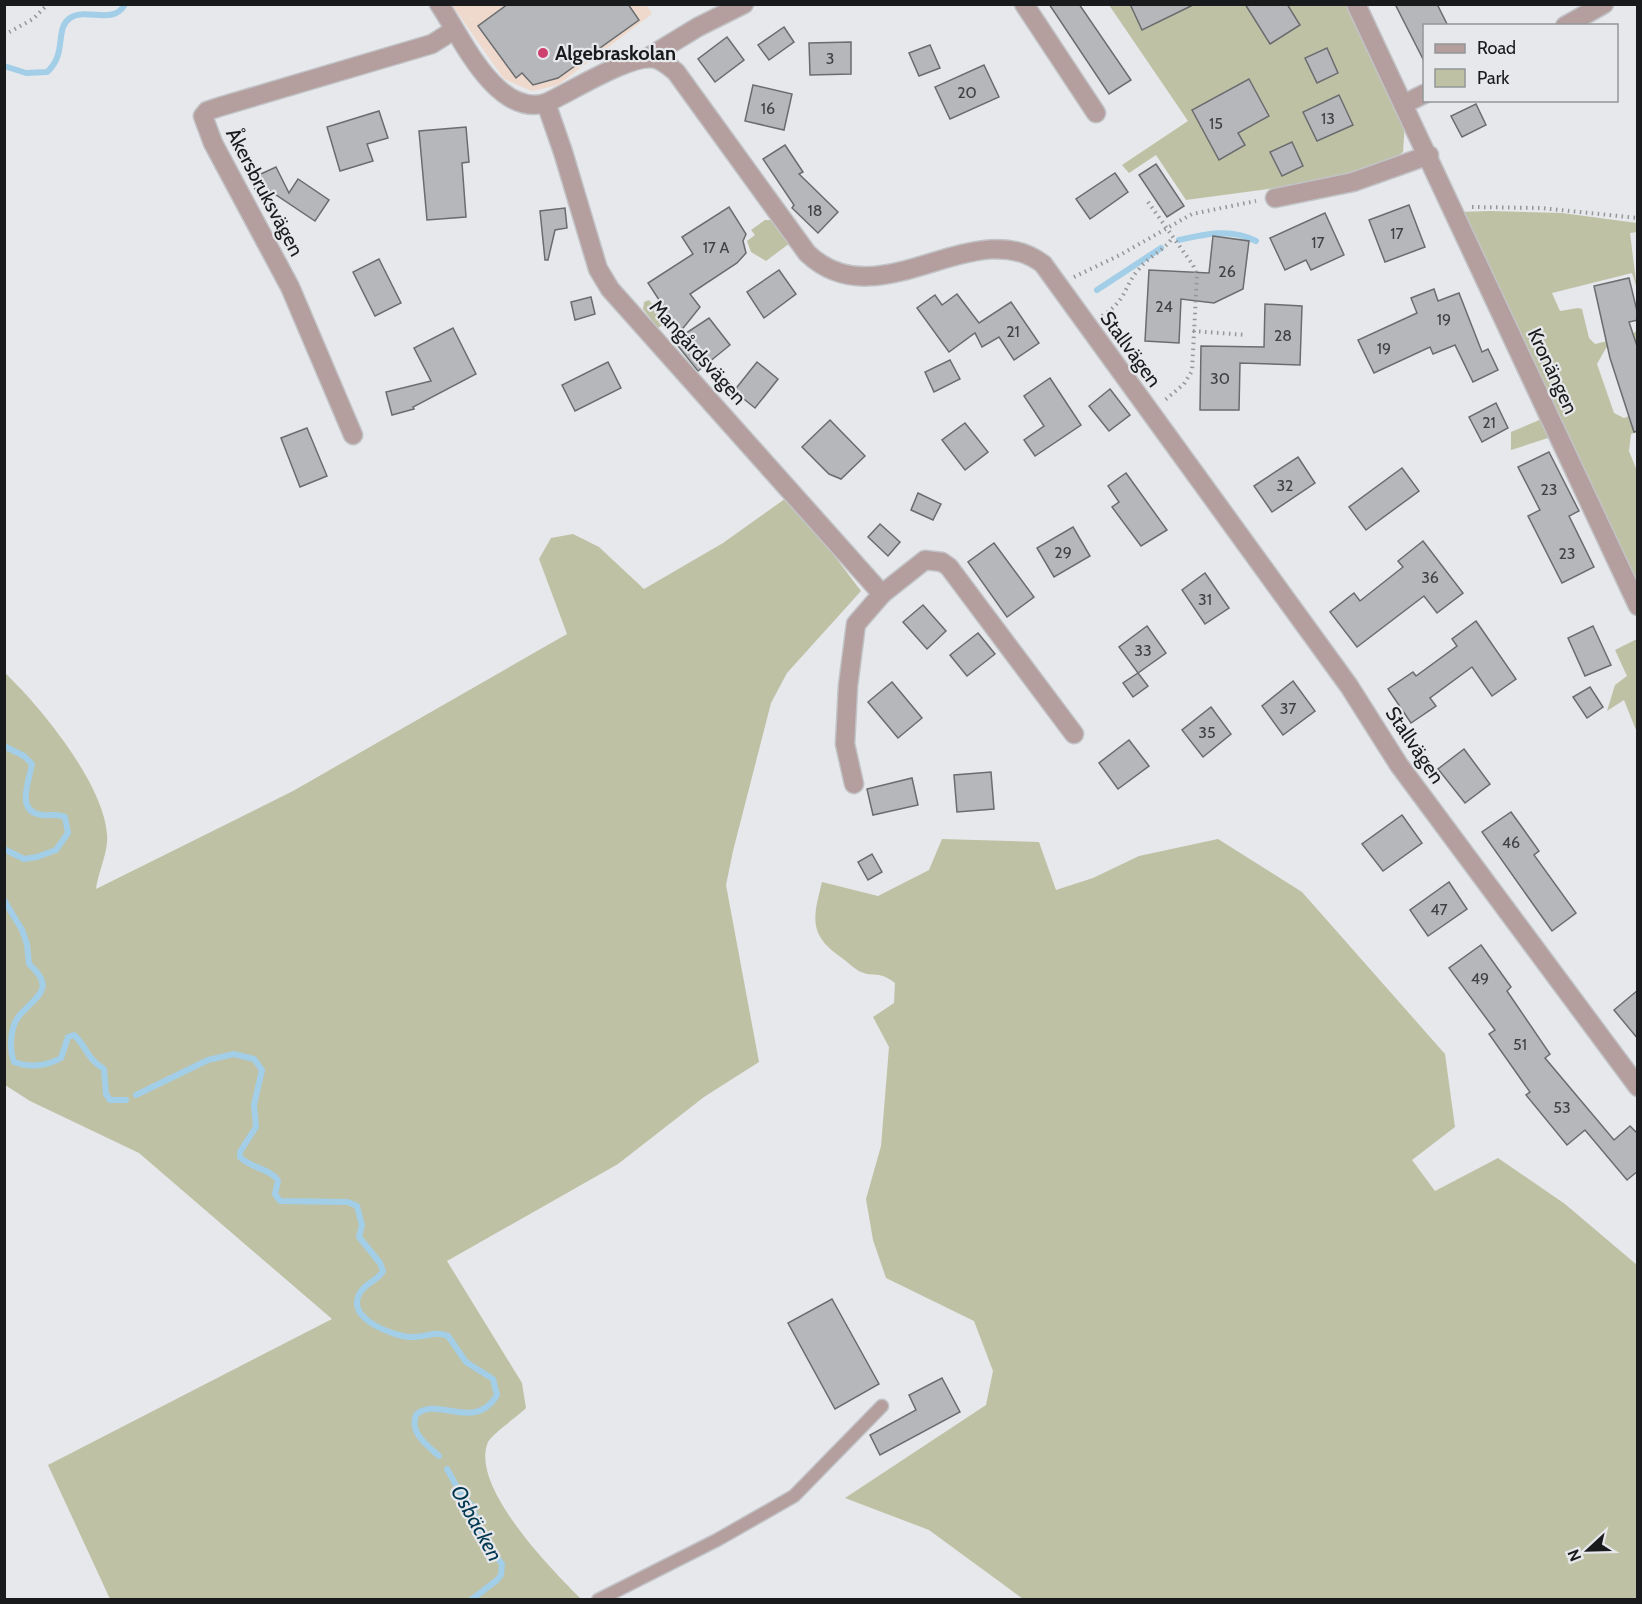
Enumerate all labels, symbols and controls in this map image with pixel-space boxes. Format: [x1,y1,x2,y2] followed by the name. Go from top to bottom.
[1423,24,1618,102] legend
[1477,37,1516,59] text: Road
[555,41,676,65] place label: Algebraskolan
[536,46,550,60] marker: Algebraskolan
[826,49,834,68] house number: 3
[1477,67,1510,89] text: Park
[957,83,977,102] house number: 20
[761,99,775,118] house number: 16
[1321,109,1335,128] house number: 13
[1209,114,1223,133] house number: 15
[221,124,309,260] street label: Åkersbruksvägen
[808,201,822,220] house number: 18
[1390,224,1404,243] house number: 17
[1311,233,1325,252] house number: 17
[703,238,729,257] house number: 17 A
[1218,262,1236,281] house number: 26
[645,295,751,409] street label: Mangårdsvägen
[1155,297,1173,316] house number: 24
[1096,306,1166,392] street label: Stallvägen
[1437,310,1451,329] house number: 19
[1006,322,1020,341] house number: 21
[1523,324,1583,418] street label: Kronängen
[1274,326,1292,345] house number: 28
[1377,339,1391,358] house number: 19
[1210,369,1230,388] house number: 30
[1482,413,1496,432] house number: 21
[1276,476,1294,495] house number: 32
[1540,480,1558,499] house number: 23
[1054,543,1072,562] house number: 29
[1558,544,1576,563] house number: 23
[1421,568,1439,587] house number: 36
[1198,590,1212,609] house number: 31
[1134,641,1152,660] house number: 33
[1280,699,1296,718] house number: 37
[1381,702,1449,788] street label: Stallvägen
[1198,723,1216,742] house number: 35
[1502,833,1520,852] house number: 46
[1430,900,1448,919] house number: 47
[1471,969,1489,988] house number: 49
[1513,1035,1527,1054] house number: 51
[1553,1098,1571,1117] house number: 53
[446,1481,508,1565] water label: Osbäcken
[1558,1520,1618,1580] north arrow
[1564,1547,1585,1564] text: N

